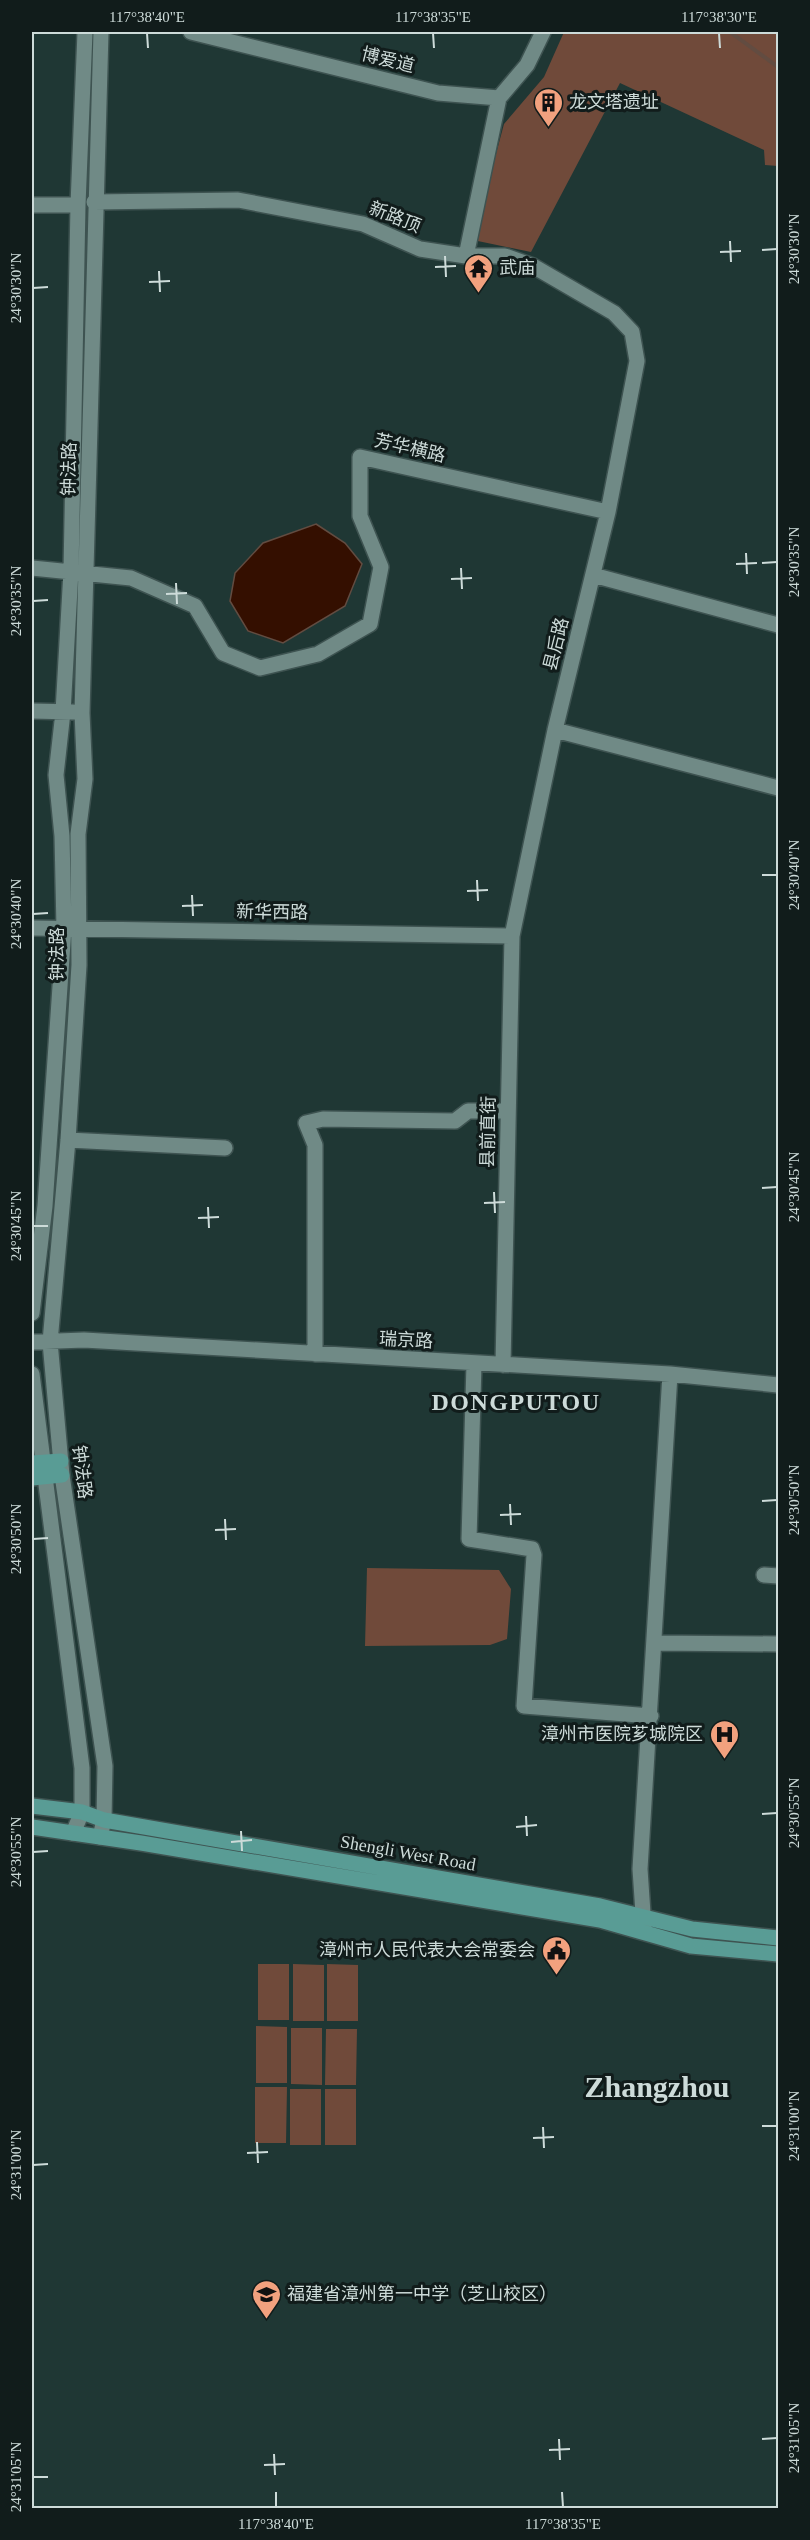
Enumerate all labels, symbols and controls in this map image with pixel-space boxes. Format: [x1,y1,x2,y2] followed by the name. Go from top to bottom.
[109,9,185,25] text: 117°38'40"E
[395,9,471,25] text: 117°38'35"E
[681,9,757,25] text: 117°38'30"E
[359,44,417,76] street label: 博爱道
[532,86,564,128] building icon: 龙文塔遗址
[569,92,659,112] place label: 龙文塔遗址
[366,198,424,236] street label: 新路顶
[786,214,802,284] text: 24°30'30"N
[462,252,494,294] temple icon: 武庙
[8,253,24,323] text: 24°30'30"N
[499,258,535,278] place label: 武庙
[373,430,447,466] street label: 芳华横路
[59,442,79,496] street label: 钟法路
[786,527,802,597] text: 24°30'35"N
[8,566,24,636] text: 24°30'35"N
[540,615,572,673] street label: 县后路
[786,840,802,910] text: 24°30'40"N
[8,879,24,949] text: 24°30'40"N
[236,901,308,923] street label: 新华西路
[47,927,67,981] street label: 钟法路
[477,1096,499,1168] street label: 县前直街
[786,1152,802,1222] text: 24°30'45"N
[8,1191,24,1261] text: 24°30'45"N
[379,1329,433,1351] street label: 瑞京路
[431,1389,601,1415] district label: DONGPUTOU
[69,1444,95,1500] street label: 钟法路
[786,1465,802,1535] text: 24°30'50"N
[8,1504,24,1574] text: 24°30'50"N
[708,1718,740,1760] hospital icon: 漳州市医院芗城院区
[541,1724,703,1744] place label: 漳州市医院芗城院区
[786,1778,802,1848] text: 24°30'55"N
[8,1817,24,1887] text: 24°30'55"N
[339,1831,477,1875] street label: Shengli West Road
[540,1934,572,1976] public building icon: 漳州市人民代表大会常委会
[319,1940,535,1960] place label: 漳州市人民代表大会常委会
[584,2070,730,2103] district label: Zhangzhou
[786,2091,802,2161] text: 24°31'00"N
[8,2130,24,2200] text: 24°31'00"N
[250,2278,282,2320] school or university icon: 福建省漳州第一中学（芝山校区）
[287,2284,557,2304] place label: 福建省漳州第一中学（芝山校区）
[786,2403,802,2473] text: 24°31'05"N
[8,2442,24,2512] text: 24°31'05"N
[238,2516,314,2532] text: 117°38'40"E
[525,2516,601,2532] text: 117°38'35"E

